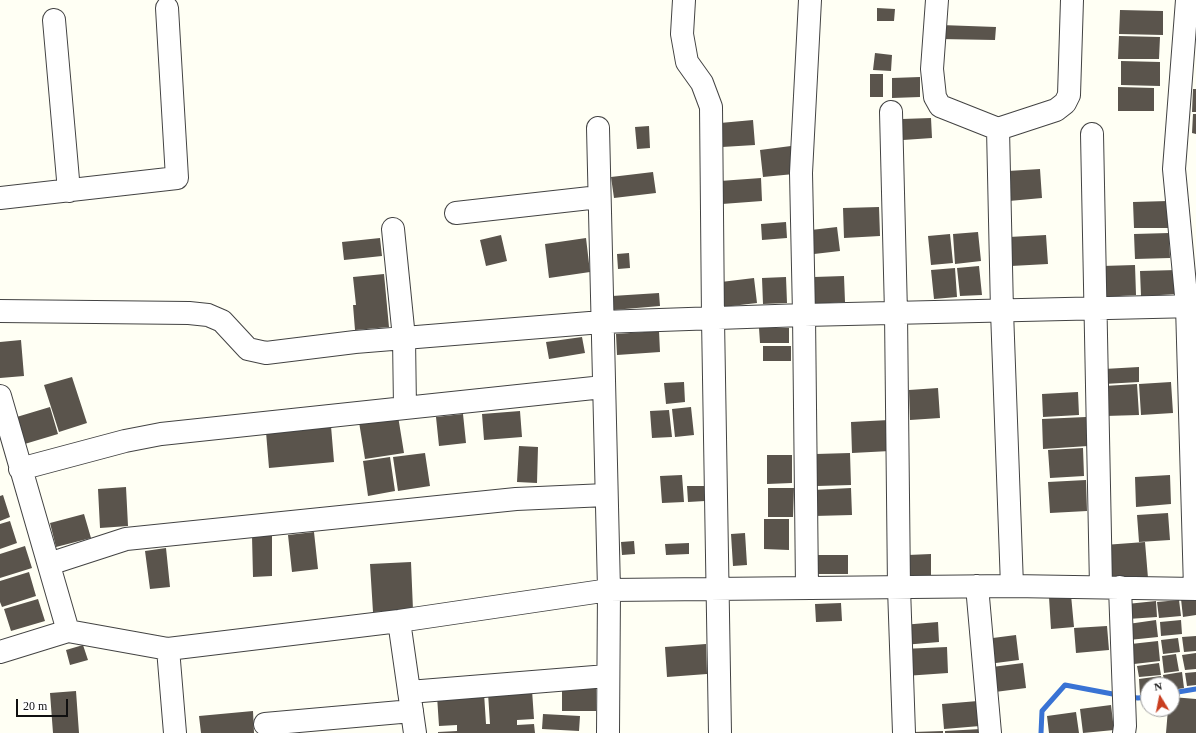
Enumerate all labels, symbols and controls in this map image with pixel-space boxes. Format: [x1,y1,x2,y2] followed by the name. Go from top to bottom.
[1140,677,1180,717] north arrow
[1153,680,1163,693] text: N
[18,691,70,717] scale bar
[23,699,47,713] text: 20 m

